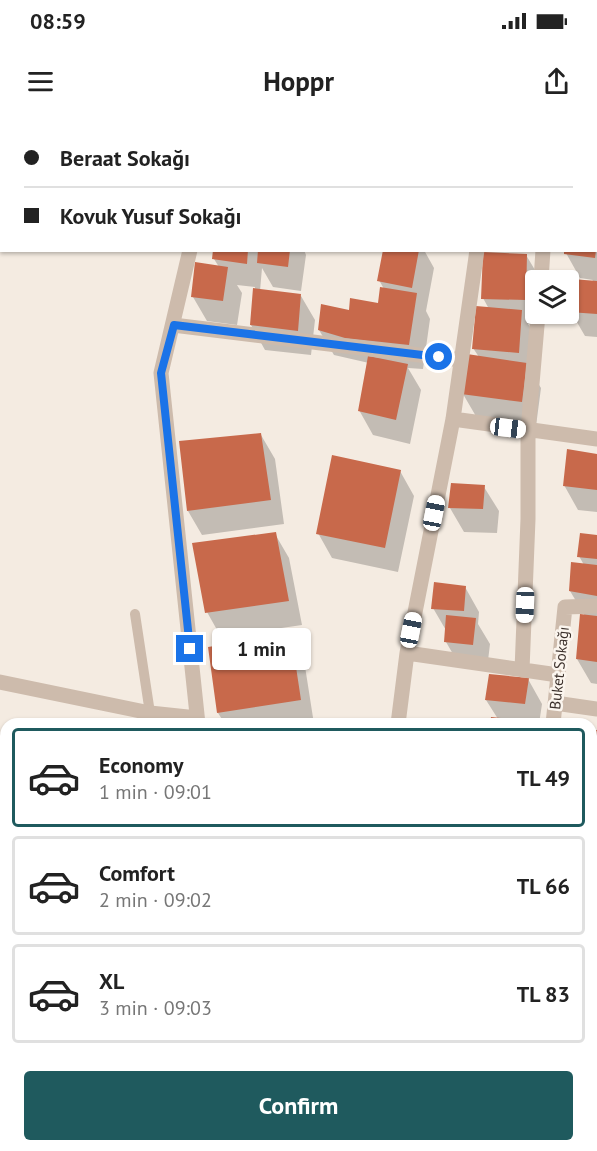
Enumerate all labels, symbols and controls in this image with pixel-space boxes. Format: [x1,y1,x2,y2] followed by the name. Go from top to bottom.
[30,7,86,35] text: 08:59
[263,64,334,98] text: Hoppr
[24,65,57,98] icon: menu
[540,65,573,98] icon: share
[60,144,190,172] text: Beraat Sokağı
[60,202,241,230] text: Kovuk Yusuf Sokağı
[525,270,579,324] map controls
[525,270,579,324] button: layers
[425,343,452,370] route start
[489,417,527,439] car
[422,494,446,532] car
[515,587,535,623] car
[399,611,423,649] car
[545,626,573,710] street label: Buket Sokağı
[211,628,310,670] callout: 1 min
[176,635,203,662] route end
[237,636,286,662] text: 1 min
[27,751,81,805] icon: car
[99,751,183,779] text: Economy
[517,764,570,792] text: TL 49
[99,779,212,805] text: 1 min · 09:01
[27,859,81,913] icon: car
[99,859,175,887] text: Comfort
[517,872,570,900] text: TL 66
[99,887,212,913] text: 2 min · 09:02
[27,967,81,1021] icon: car
[99,967,124,995] text: XL
[517,980,570,1008] text: TL 83
[99,995,212,1021] text: 3 min · 09:03
[24,1071,573,1140] button: Confirm

